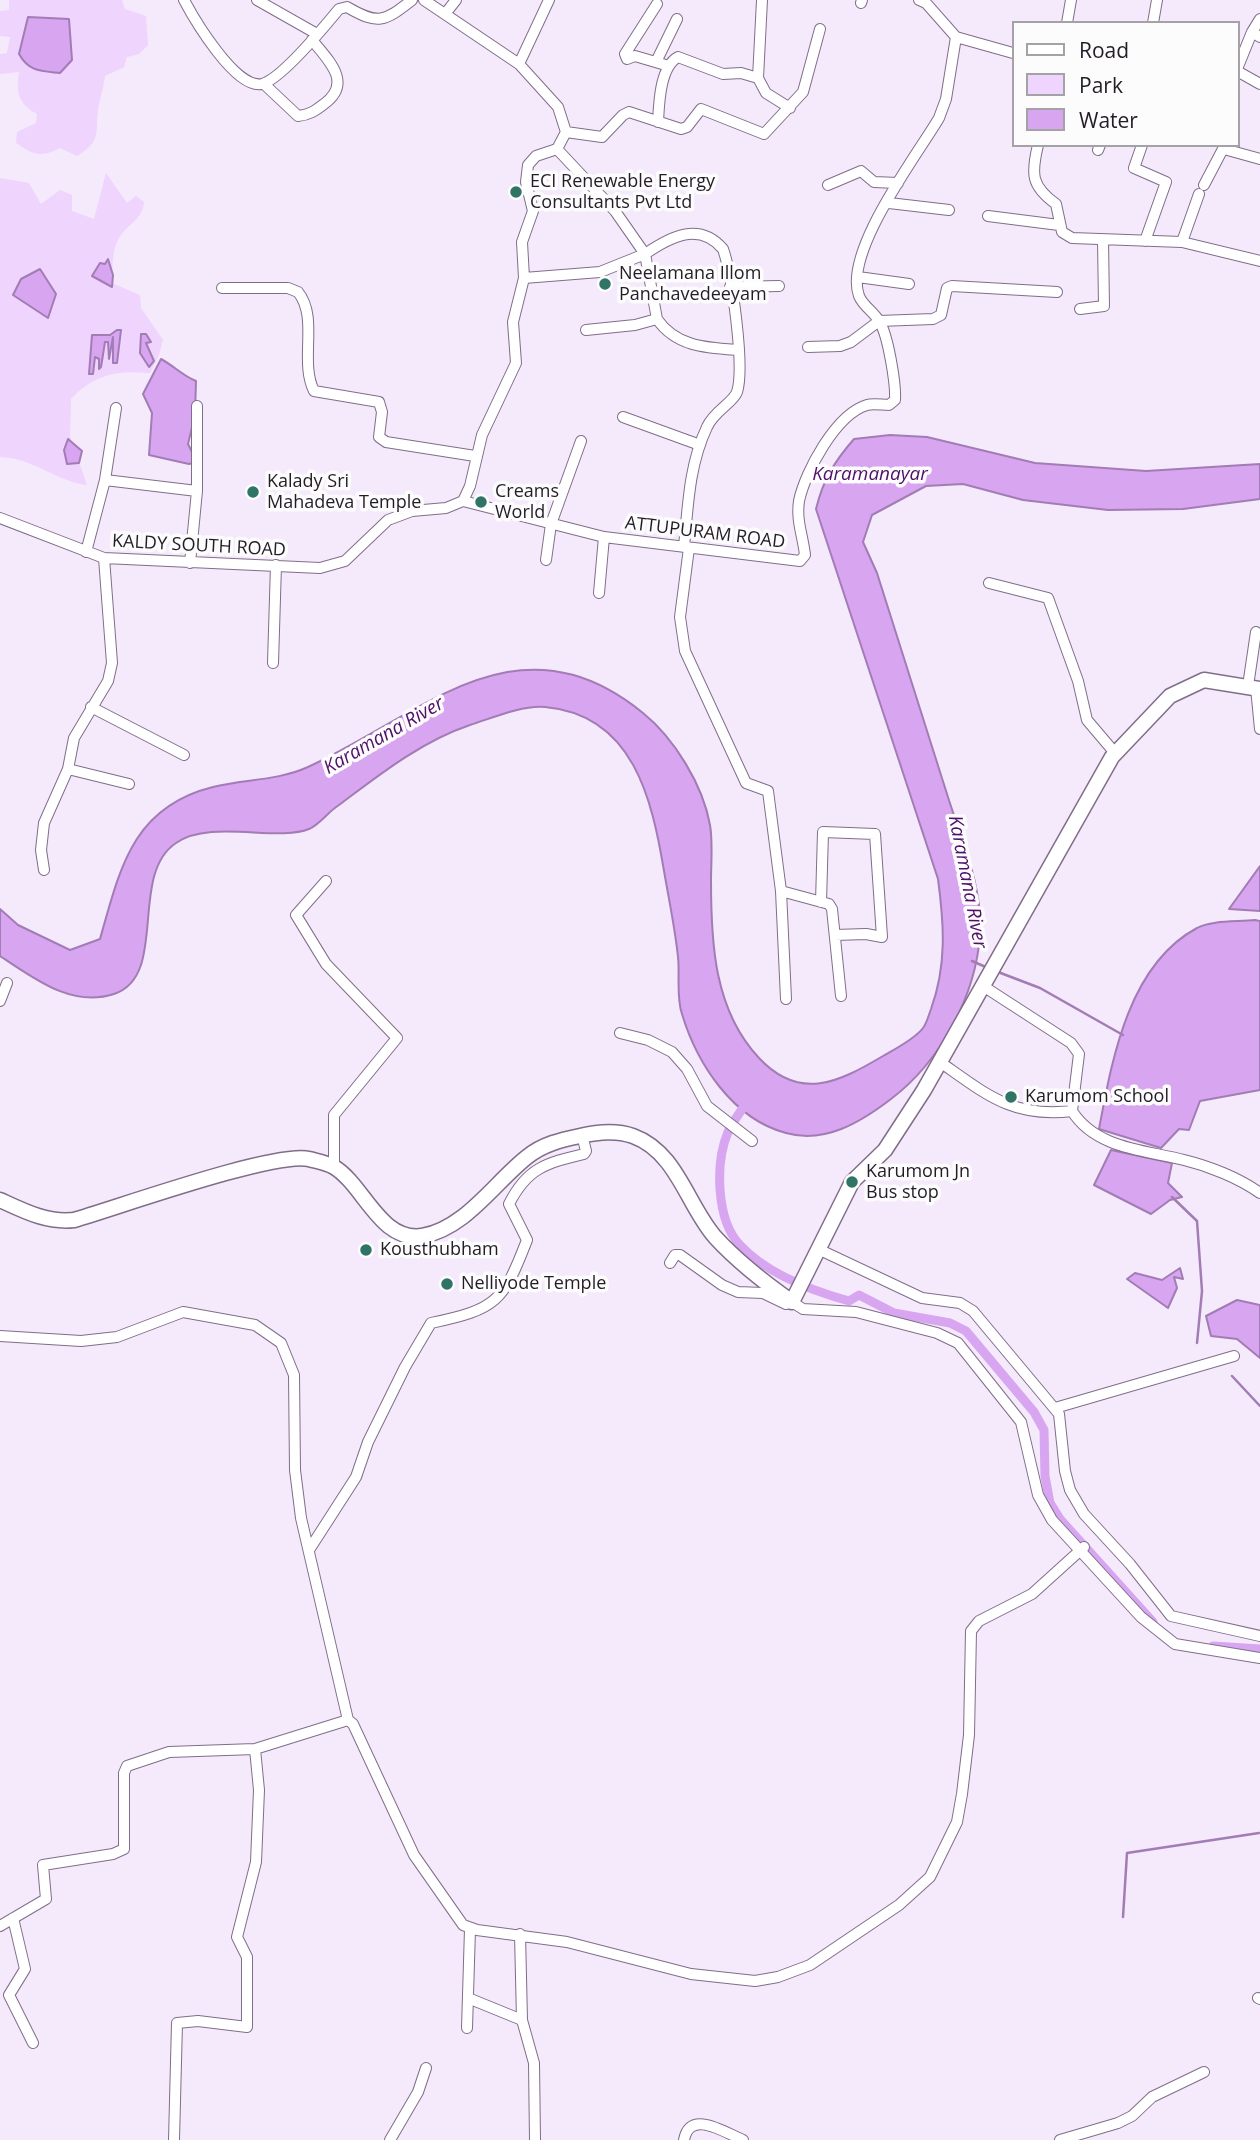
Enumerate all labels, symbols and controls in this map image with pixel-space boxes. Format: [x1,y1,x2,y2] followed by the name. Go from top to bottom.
[1012,21,1239,147] legend
[1079,36,1129,64] text: Road
[1079,71,1123,99] text: Park
[1079,106,1138,134] text: Water
[530,171,715,214] place label: ECI Renewable Energy Consultants Pvt Ltd
[508,184,524,200] marker: ECI Renewable Energy Consultants Pvt Ltd
[619,263,767,306] place label: Neelamana Illom Panchavedeeyam
[597,276,613,292] marker: Neelamana Illom Panchavedeeyam
[812,464,928,486] water label: Karamanayar
[267,471,421,514] place label: Kalady Sri Mahadeva Temple
[495,481,559,524] place label: Creams World
[245,484,261,500] marker: Kalady Sri Mahadeva Temple
[473,494,489,510] marker: Creams World
[624,512,786,554] street label: ATTUPURAM ROAD
[112,531,286,561] street label: KALDY SOUTH ROAD
[320,692,448,780] water label: Karamana River
[943,814,991,950] water label: Karamana River
[1025,1086,1169,1108] place label: Karumom School
[1003,1089,1019,1105] marker: Karumom School
[866,1161,970,1204] place label: Karumom Jn Bus stop
[844,1174,860,1190] marker: Karumom Jn Bus stop
[380,1239,499,1261] place label: Kousthubham
[358,1242,374,1258] marker: Kousthubham
[461,1273,606,1295] place label: Nelliyode Temple
[439,1276,455,1292] marker: Nelliyode Temple

